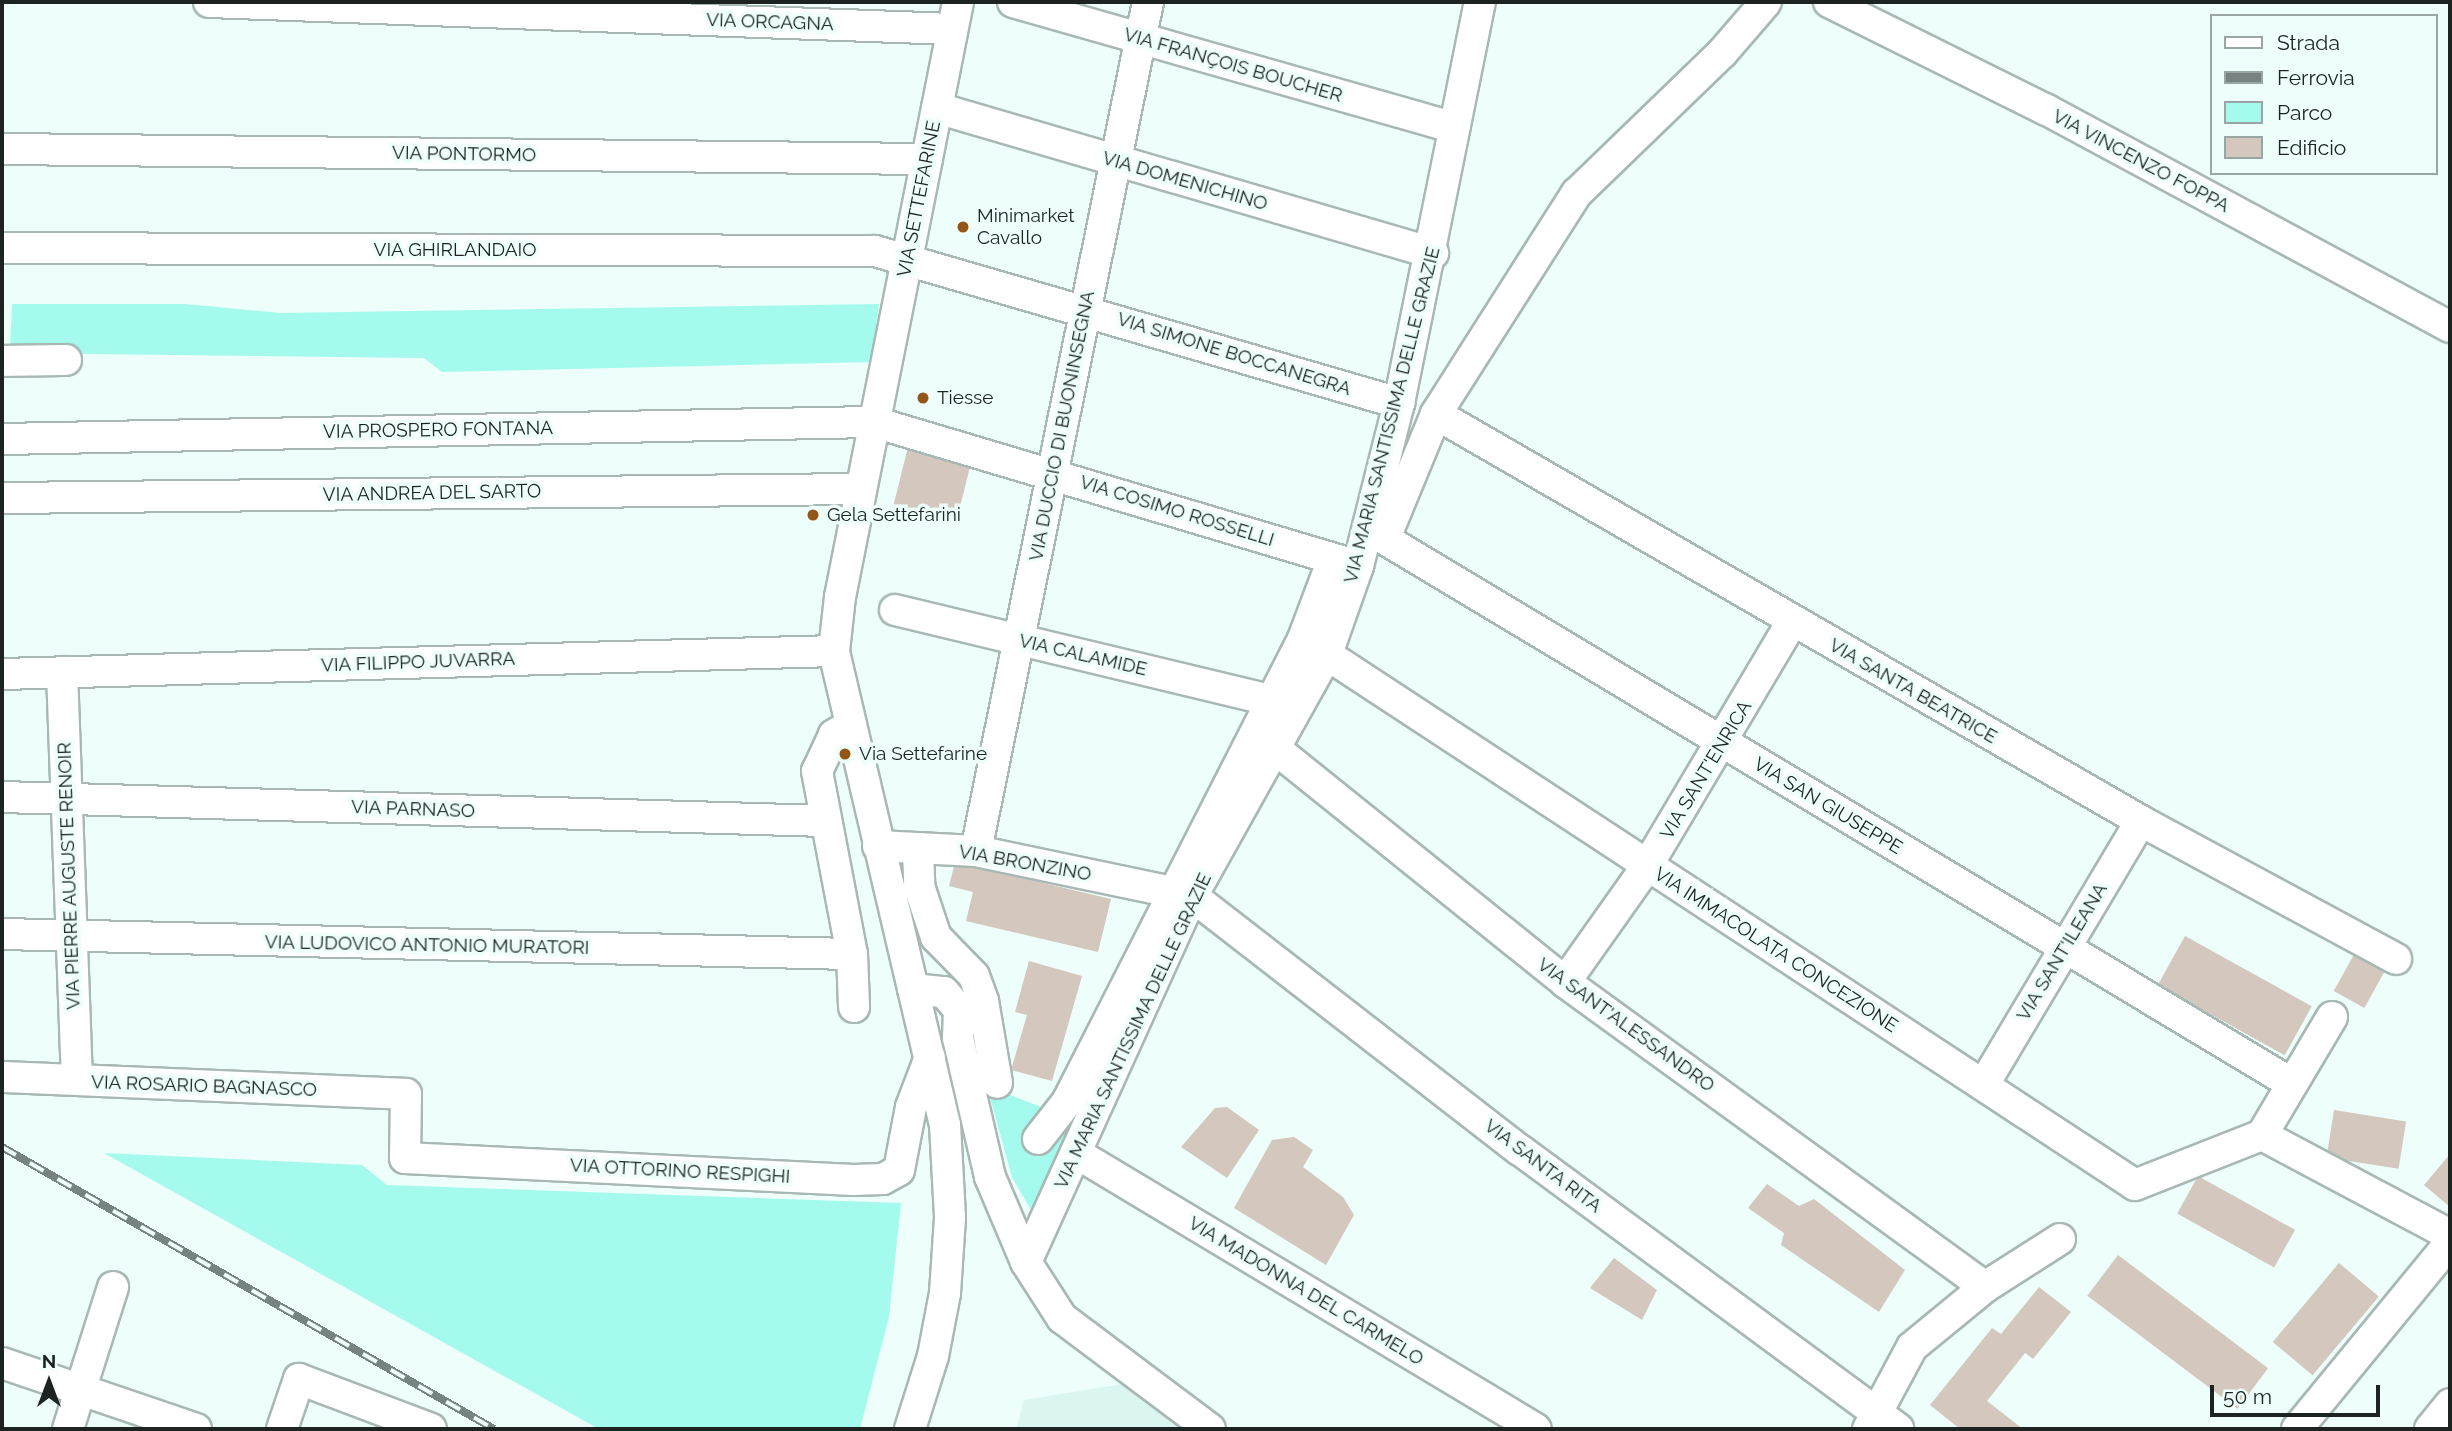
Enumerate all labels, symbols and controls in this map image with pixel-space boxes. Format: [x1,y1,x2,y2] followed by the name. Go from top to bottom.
[705,8,835,36] street label: VIA ORCAGNA
[2210,14,2438,175] legend
[1121,23,1345,107] street label: VIA FRANÇOIS BOUCHER
[2277,30,2340,55] text: Strada
[2277,65,2355,90] text: Ferrovia
[2277,100,2332,125] text: Parco
[2048,104,2234,218] street label: VIA VINCENZO FOPPA
[893,119,945,279] street label: VIA SETTEFARINE
[2277,135,2346,160] text: Edificio
[391,141,537,167] street label: VIA PONTORMO
[1099,146,1271,216] street label: VIA DOMENICHINO
[977,205,1074,249] place label: Minimarket Cavallo
[955,219,971,235] marker: Minimarket Cavallo
[373,239,537,261] street label: VIA GHIRLANDAIO
[1339,244,1445,586] street label: VIA MARIA SANTISSIMA DELLE GRAZIE
[1025,289,1099,563] street label: VIA DUCCIO DI BUONINSEGNA
[1114,307,1354,401] street label: VIA SIMONE BOCCANEGRA
[937,387,993,409] place label: Tiesse
[915,390,931,406] marker: Tiesse
[322,417,554,443] street label: VIA PROSPERO FONTANA
[1077,470,1277,552] street label: VIA COSIMO ROSSELLI
[321,480,543,506] street label: VIA ANDREA DEL SARTO
[827,504,961,526] place label: Gela Settefarini
[805,507,821,523] marker: Gela Settefarini
[1016,629,1150,681] street label: VIA CALAMIDE
[1825,633,2001,749] street label: VIA SANTA BEATRICE
[320,647,516,677] street label: VIA FILIPPO JUVARRA
[1655,696,1757,844] street label: VIA SANT'ENRICA
[53,741,85,1011] street label: VIA PIERRE AUGUSTE RENOIR
[859,743,987,765] place label: Via Settefarine
[837,746,853,762] marker: Via Settefarine
[1749,752,1907,860] street label: VIA SAN GIUSEPPE
[350,795,476,823] street label: VIA PARNASO
[957,840,1093,886] street label: VIA BRONZINO
[1649,862,1903,1038] street label: VIA IMMACOLATA CONCEZIONE
[1049,869,1217,1193] street label: VIA MARIA SANTISSIMA DELLE GRAZIE
[2012,879,2112,1025] street label: VIA SANT'ILEANA
[264,931,590,959] street label: VIA LUDOVICO ANTONIO MURATORI
[1533,953,1719,1097] street label: VIA SANT'ALESSANDRO
[90,1071,318,1101] street label: VIA ROSARIO BAGNASCO
[1479,1114,1607,1218] street label: VIA SANTA RITA
[569,1154,791,1188] street label: VIA OTTORINO RESPIGHI
[1184,1211,1428,1371] street label: VIA MADONNA DEL CARMELO
[14,1347,84,1417] north arrow
[42,1350,56,1372] text: N
[2214,1372,2384,1416] scale bar
[2223,1384,2272,1409] text: 50 m

